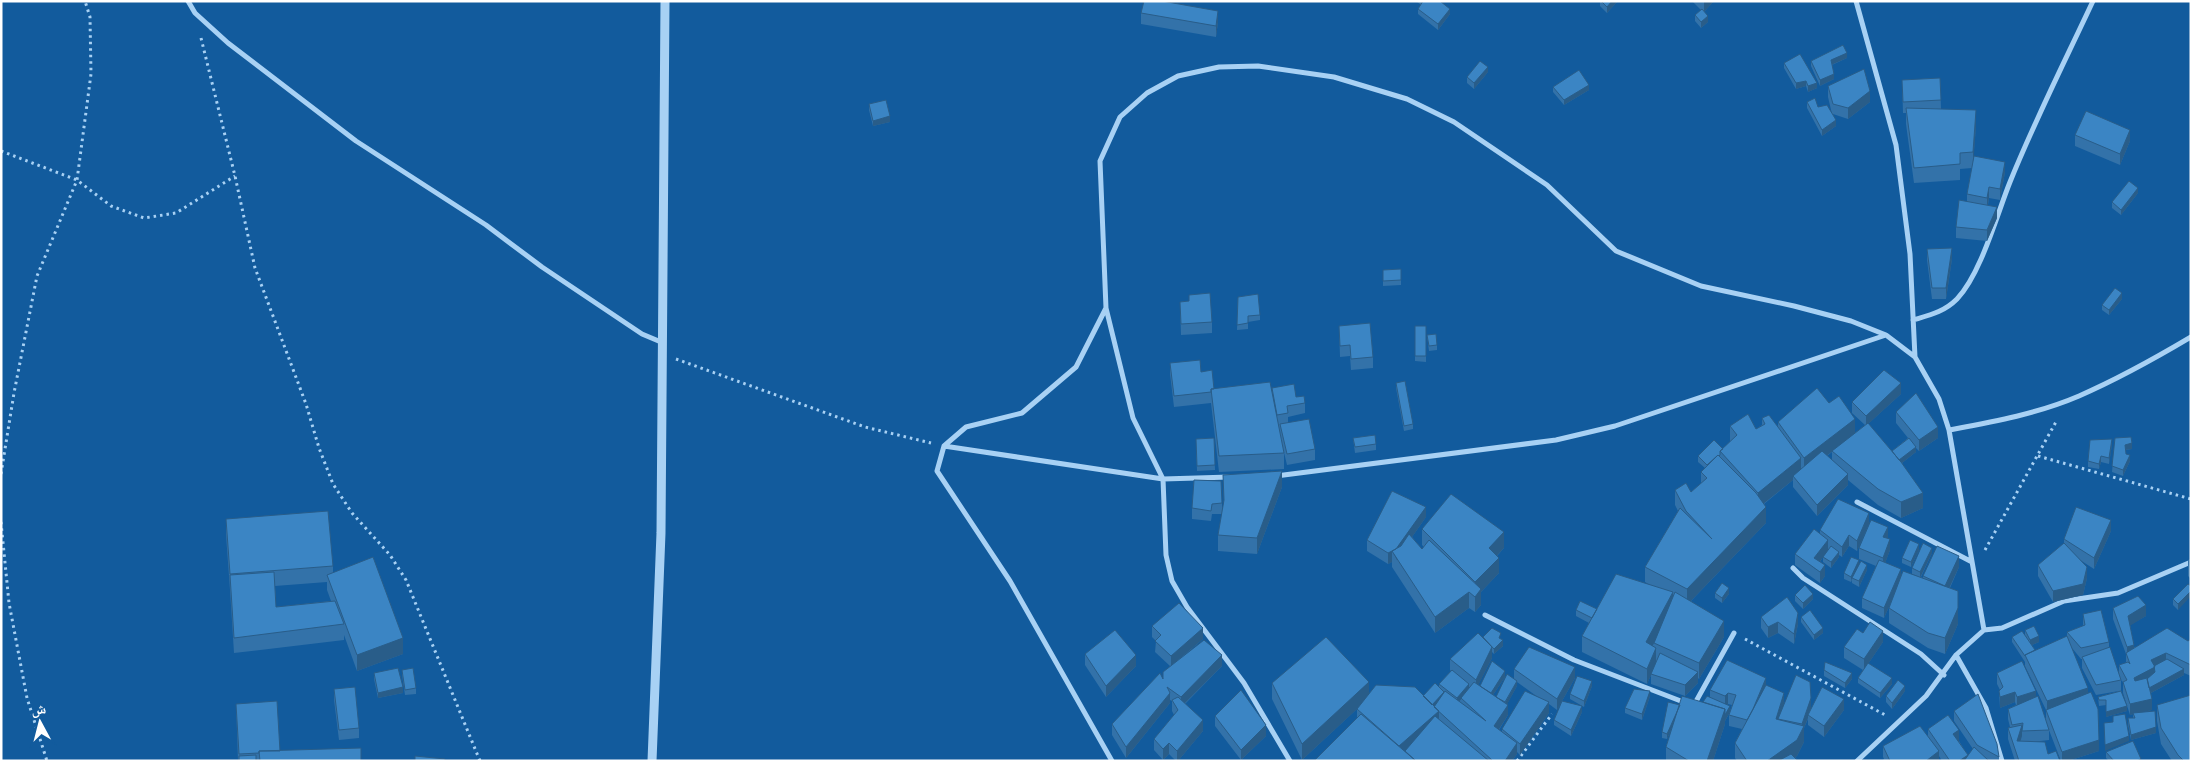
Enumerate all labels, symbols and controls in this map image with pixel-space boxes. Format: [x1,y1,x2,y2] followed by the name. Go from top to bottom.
[15,697,65,747] north arrow
[30,698,47,719] text: ش

